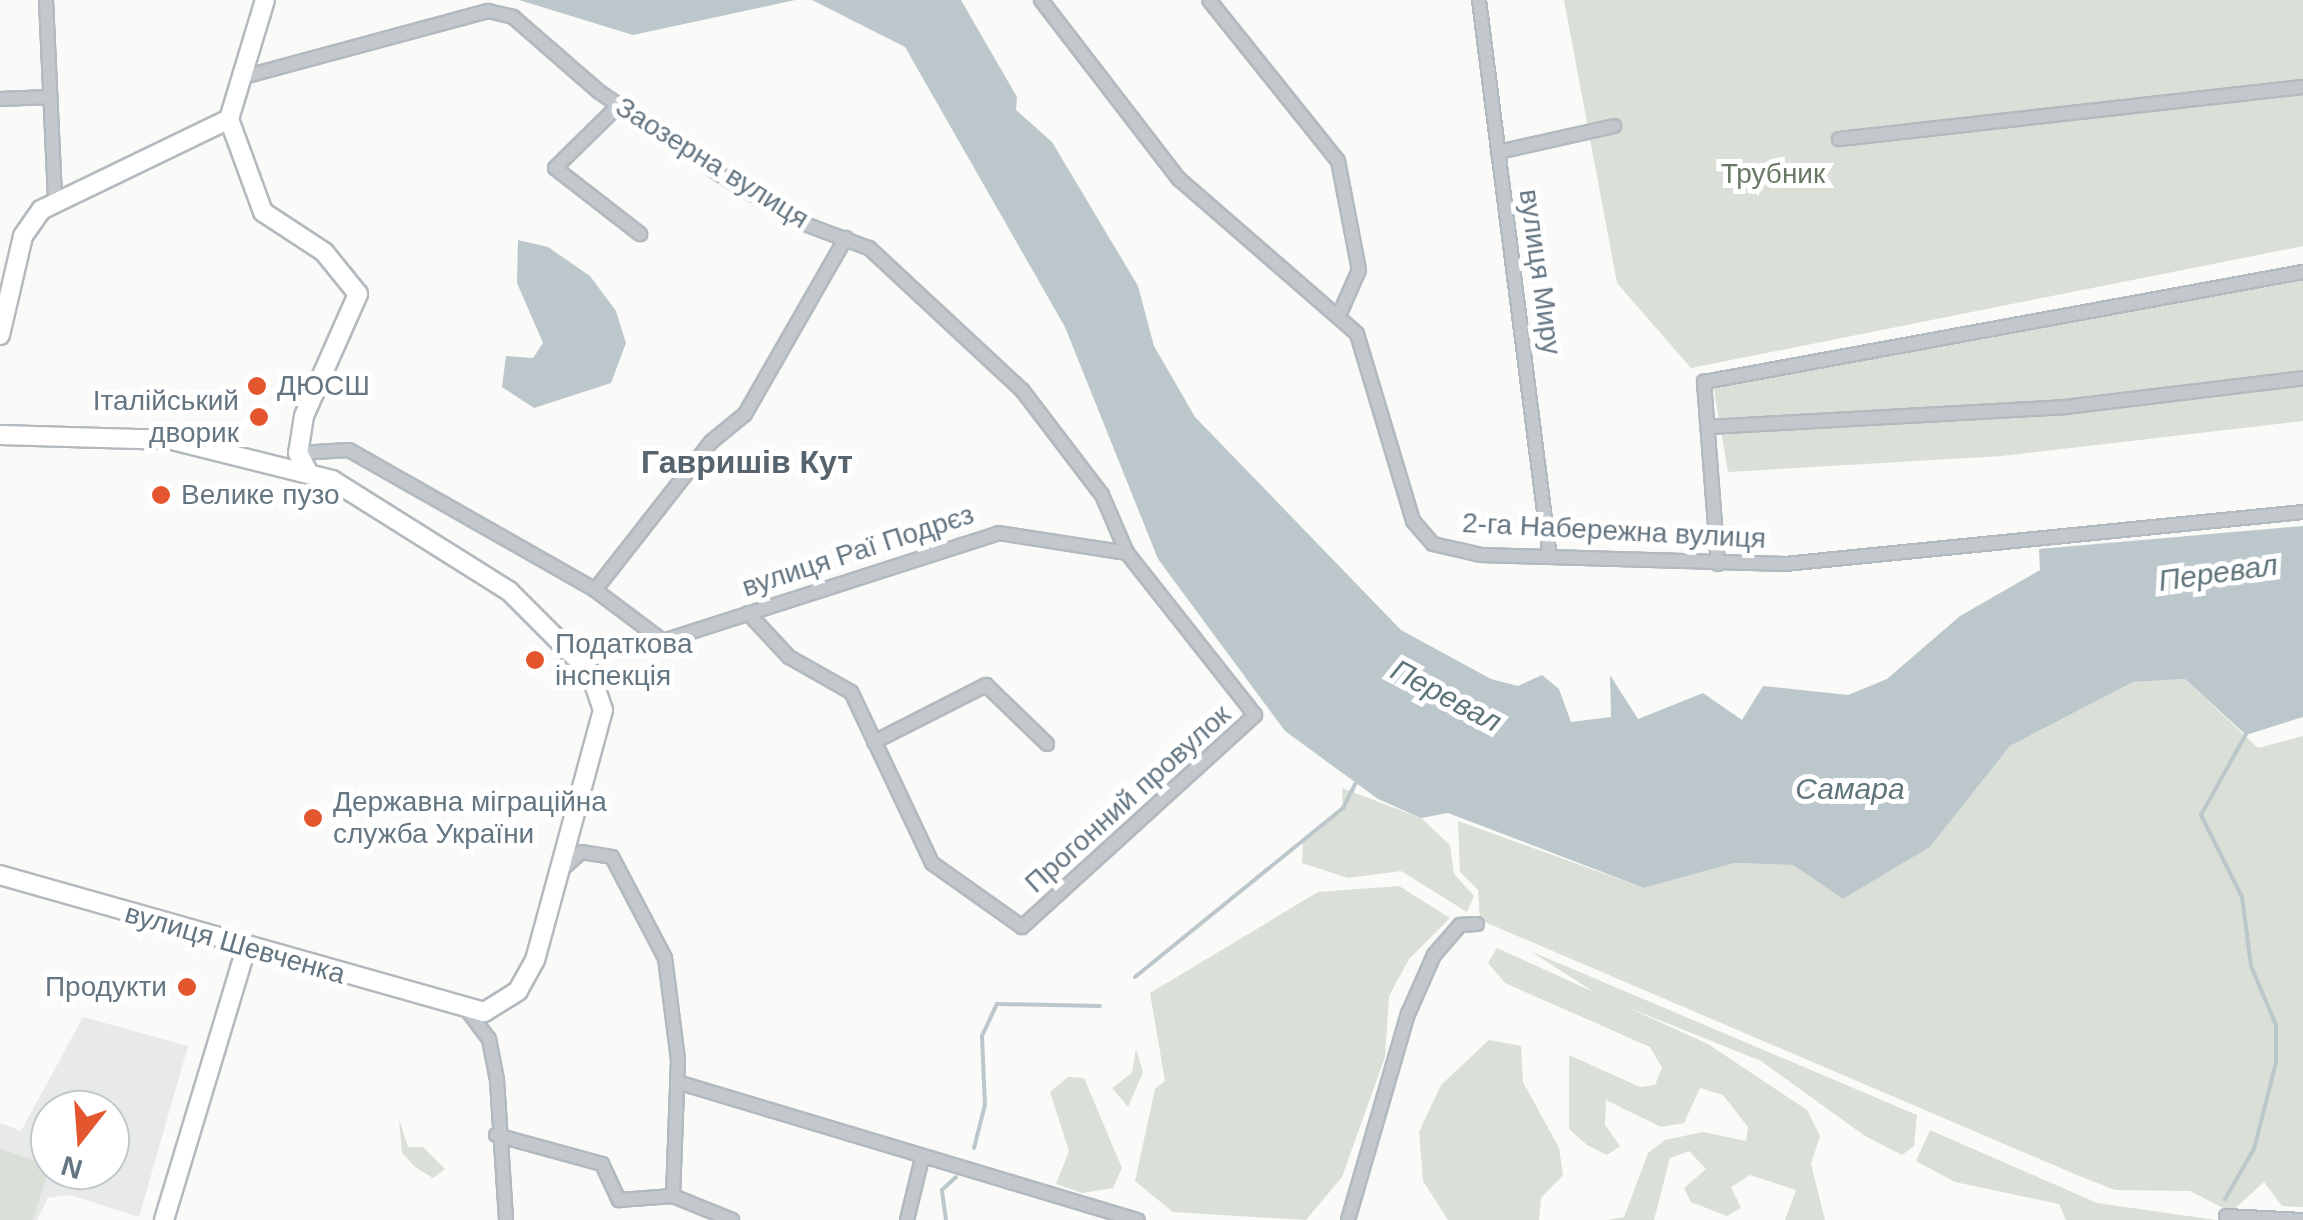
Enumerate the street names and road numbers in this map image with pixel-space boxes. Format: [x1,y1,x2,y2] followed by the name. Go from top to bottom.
[609,90,815,236] street label: Заозерна вулиця
[1512,187,1568,357] street label: вулиця Миру
[738,498,978,604] street label: вулиця Раї Подрєз
[1461,506,1767,556] street label: 2-га Набережна вулиця
[1018,698,1238,900] street label: Прогонний провулок
[121,896,349,992] street label: вулиця Шевченка

